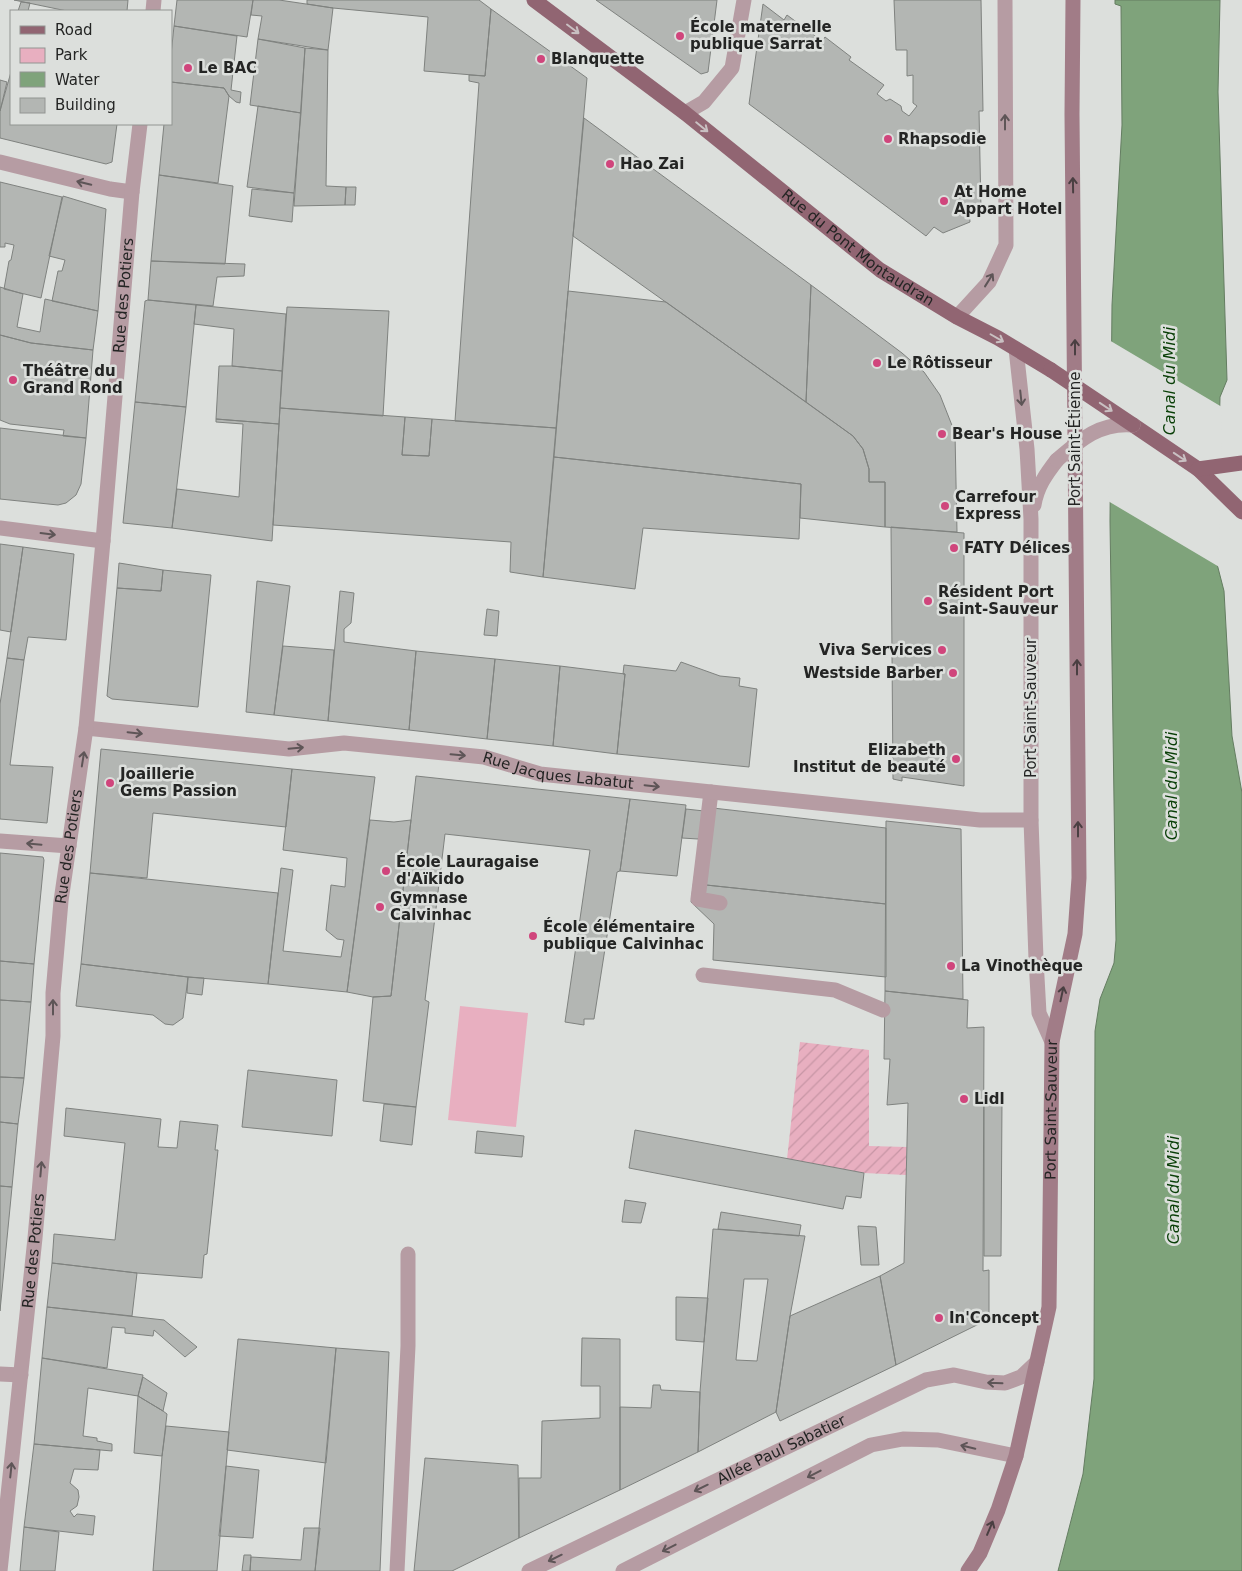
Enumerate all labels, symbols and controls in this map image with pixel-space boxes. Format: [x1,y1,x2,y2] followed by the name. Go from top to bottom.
[10,10,172,125] legend
[690,17,832,53] place label: École maternelle publique Sarrat
[55,21,93,39] text: Road
[566,24,580,34] one-way arrow
[674,30,686,42] marker: École maternelle publique Sarrat
[55,46,88,64] text: Park
[551,50,644,68] place label: Blanquette
[535,53,547,65] marker: Blanquette
[198,59,257,77] place label: Le BAC
[182,62,194,74] marker: Le BAC
[55,71,100,89] text: Water
[55,96,116,114] text: Building
[1000,114,1010,130] one-way arrow
[695,122,708,133] one-way arrow
[898,130,986,148] place label: Rhapsodie
[882,133,894,145] marker: Rhapsodie
[620,155,684,173] place label: Hao Zai
[604,158,616,170] marker: Hao Zai
[1068,177,1078,193] one-way arrow
[77,178,93,187] one-way arrow
[954,183,1062,218] place label: At Home Appart Hotel
[778,185,938,310] street label: Rue du Pont Montaudran
[938,195,950,207] marker: At Home Appart Hotel
[110,237,137,354] street label: Rue des Potiers
[983,273,994,287] one-way arrow
[1160,326,1179,435] water label: Canal du Midi
[990,334,1004,344] one-way arrow
[1070,339,1080,356] one-way arrow
[887,354,993,372] place label: Le Rôtisseur
[871,357,883,369] marker: Le Rôtisseur
[23,362,123,397] place label: Théâtre du Grand Rond
[1065,371,1084,507] street label: Port Saint-Étienne
[7,374,19,386] marker: Théâtre du Grand Rond
[1016,389,1026,405] one-way arrow
[1099,402,1113,412] one-way arrow
[952,425,1063,443] place label: Bear's House
[936,428,948,440] marker: Bear's House
[1173,452,1187,462] one-way arrow
[955,488,1037,523] place label: Carrefour Express
[939,500,951,512] marker: Carrefour Express
[40,529,56,539] one-way arrow
[964,539,1070,557] place label: FATY Délices
[948,542,960,554] marker: FATY Délices
[938,583,1058,618] place label: Résident Port Saint-Sauveur
[922,595,934,607] marker: Résident Port Saint-Sauveur
[1022,637,1040,778] street label: Port Saint-Sauveur
[819,641,932,659] place label: Viva Services
[936,644,948,656] marker: Viva Services
[1072,659,1082,676] one-way arrow
[803,664,944,682] place label: Westside Barber
[947,667,959,679] marker: Westside Barber
[126,728,142,737] one-way arrow
[1162,731,1181,840] water label: Canal du Midi
[793,741,946,776] place label: Elizabeth Institut de beauté
[288,744,304,753] one-way arrow
[480,748,635,793] street label: Rue Jacques Labatut
[449,750,465,759] one-way arrow
[78,752,88,768] one-way arrow
[950,753,962,765] marker: Elizabeth Institut de beauté
[119,765,237,800] place label: Joaillerie Gems Passion
[104,777,116,789] marker: Joaillerie Gems Passion
[644,781,660,791] one-way arrow
[52,788,86,905] street label: Rue des Potiers
[1074,822,1083,838] one-way arrow
[27,839,43,848] one-way arrow
[396,852,539,888] place label: École Lauragaise d'Aïkido
[380,865,392,877] marker: École Lauragaise d'Aïkido
[390,889,472,924] place label: Gymnase Calvinhac
[374,901,386,913] marker: Gymnase Calvinhac
[543,917,704,953] place label: École élémentaire publique Calvinhac
[527,930,539,942] marker: École élémentaire publique Calvinhac
[961,957,1083,975] place label: La Vinothèque
[945,960,957,972] marker: La Vinothèque
[1058,987,1067,1003] one-way arrow
[48,1000,58,1016] one-way arrow
[1041,1039,1061,1180] street label: Port Saint-Sauveur
[974,1090,1005,1108] place label: Lidl
[958,1093,970,1105] marker: Lidl
[1164,1135,1183,1244] water label: Canal du Midi
[37,1162,46,1178] one-way arrow
[19,1192,48,1309] street label: Rue des Potiers
[949,1309,1039,1327] place label: In'Concept
[933,1312,945,1324] marker: In'Concept
[987,1378,1003,1387] one-way arrow
[714,1411,849,1488] street label: Allée Paul Sabatier
[960,1441,976,1451] one-way arrow
[6,1463,16,1479] one-way arrow
[807,1470,822,1479] one-way arrow
[694,1484,709,1493] one-way arrow
[986,1521,996,1536] one-way arrow
[662,1544,677,1553] one-way arrow
[548,1554,563,1564] one-way arrow

